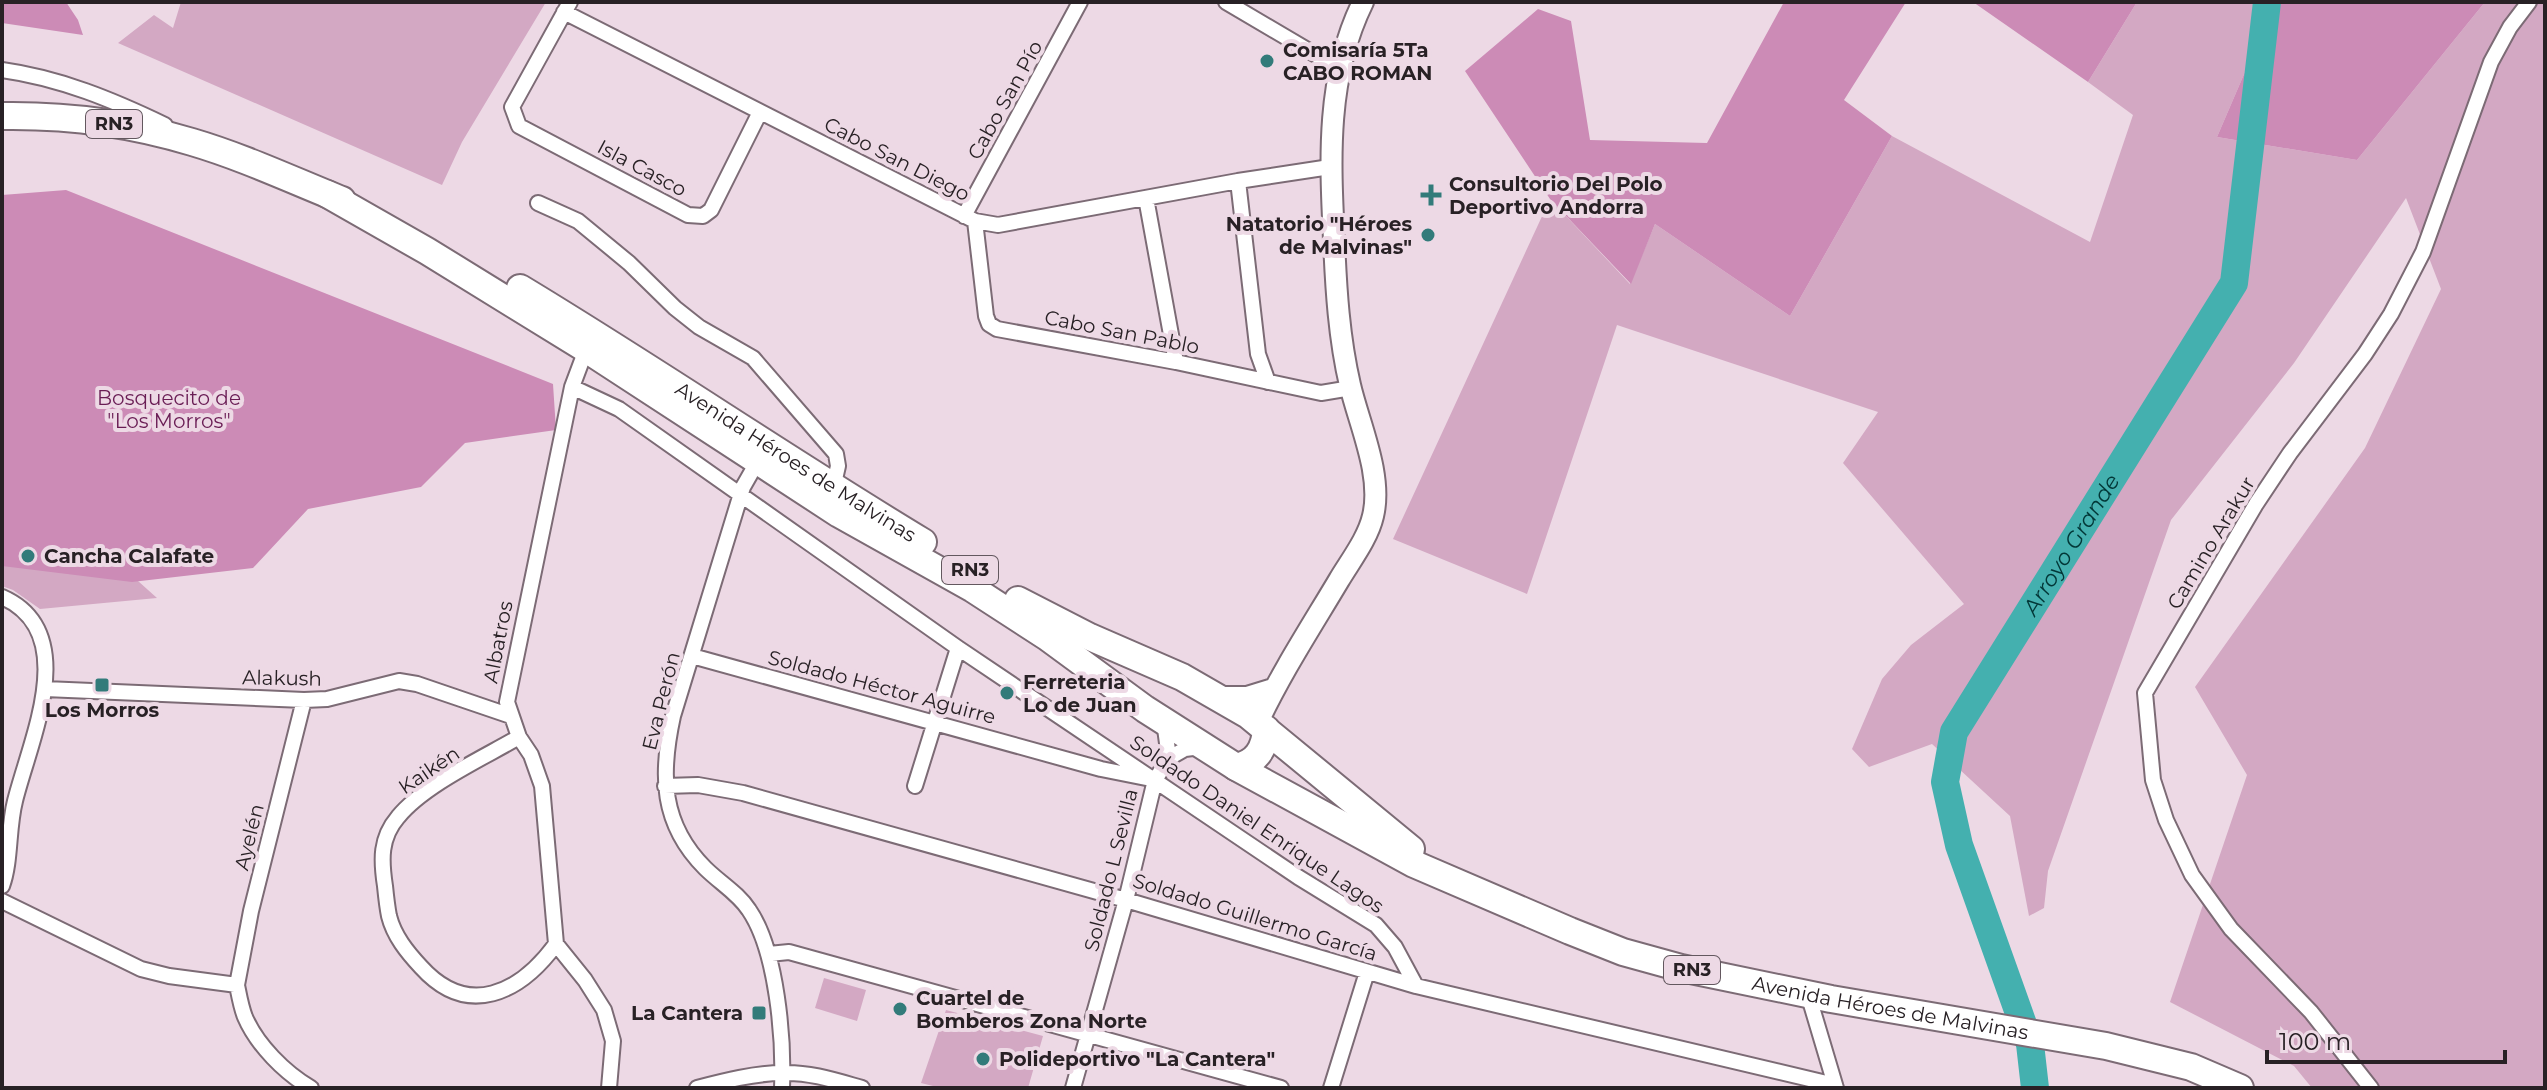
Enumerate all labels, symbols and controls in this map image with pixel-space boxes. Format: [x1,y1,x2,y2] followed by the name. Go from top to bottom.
[962,36,1048,164] street label: Cabo San Pío
[1283,38,1433,85] place label: Comisaría 5Ta CABO ROMAN
[1258,52,1276,70] marker: Comisaría 5Ta CABO ROMAN
[86,110,142,138] road number: RN3
[820,112,974,206] street label: Cabo San Diego
[593,135,691,201] street label: Isla Casco
[1449,172,1663,219] place label: Consultorio Del Polo Deportivo Andorra
[1420,184,1442,206] marker: Consultorio Del Polo Deportivo Andorra
[1226,212,1412,259] place label: Natatorio "Héroes de Malvinas"
[1419,226,1437,244] marker: Natatorio "Héroes de Malvinas"
[1042,305,1202,359] street label: Cabo San Pablo
[671,377,921,547] street label: Avenida Héroes de Malvinas
[97,386,241,433] park label: Bosquecito de "Los Morros"
[2016,469,2126,622] water label: Arroyo Grande
[2162,472,2260,614] street label: Camino Arakur
[44,544,214,568] place label: Cancha Calafate
[19,547,37,565] marker: Cancha Calafate
[942,556,998,584] road number: RN3
[478,599,518,685] street label: Albatros
[766,645,998,729] street label: Soldado Héctor Aguirre
[637,649,685,753] street label: Eva Perón
[242,665,322,691] street label: Alakush
[1023,670,1137,717] place label: Ferreteria Lo de Juan
[93,676,111,694] marker: Los Morros
[998,684,1016,702] marker: Ferreteria Lo de Juan
[45,698,160,722] place label: Los Morros
[1126,730,1389,918] street label: Soldado Daniel Enrique Lagos
[394,741,464,799] street label: Kaikén
[1079,786,1143,954] street label: Soldado L Sevilla
[229,801,269,873] street label: Ayelén
[1130,868,1380,966] street label: Soldado Guillermo García
[1664,956,1720,984] road number: RN3
[1750,971,2031,1045] street label: Avenida Héroes de Malvinas
[916,986,1147,1033] place label: Cuartel de Bomberos Zona Norte
[891,1000,909,1018] marker: Cuartel de Bomberos Zona Norte
[631,1001,743,1025] place label: La Cantera
[750,1004,768,1022] marker: La Cantera
[2267,1014,2505,1064] scale bar
[2279,1027,2351,1056] text: 100 m
[999,1047,1275,1071] place label: Polideportivo "La Cantera"
[974,1050,992,1068] marker: Polideportivo "La Cantera"

